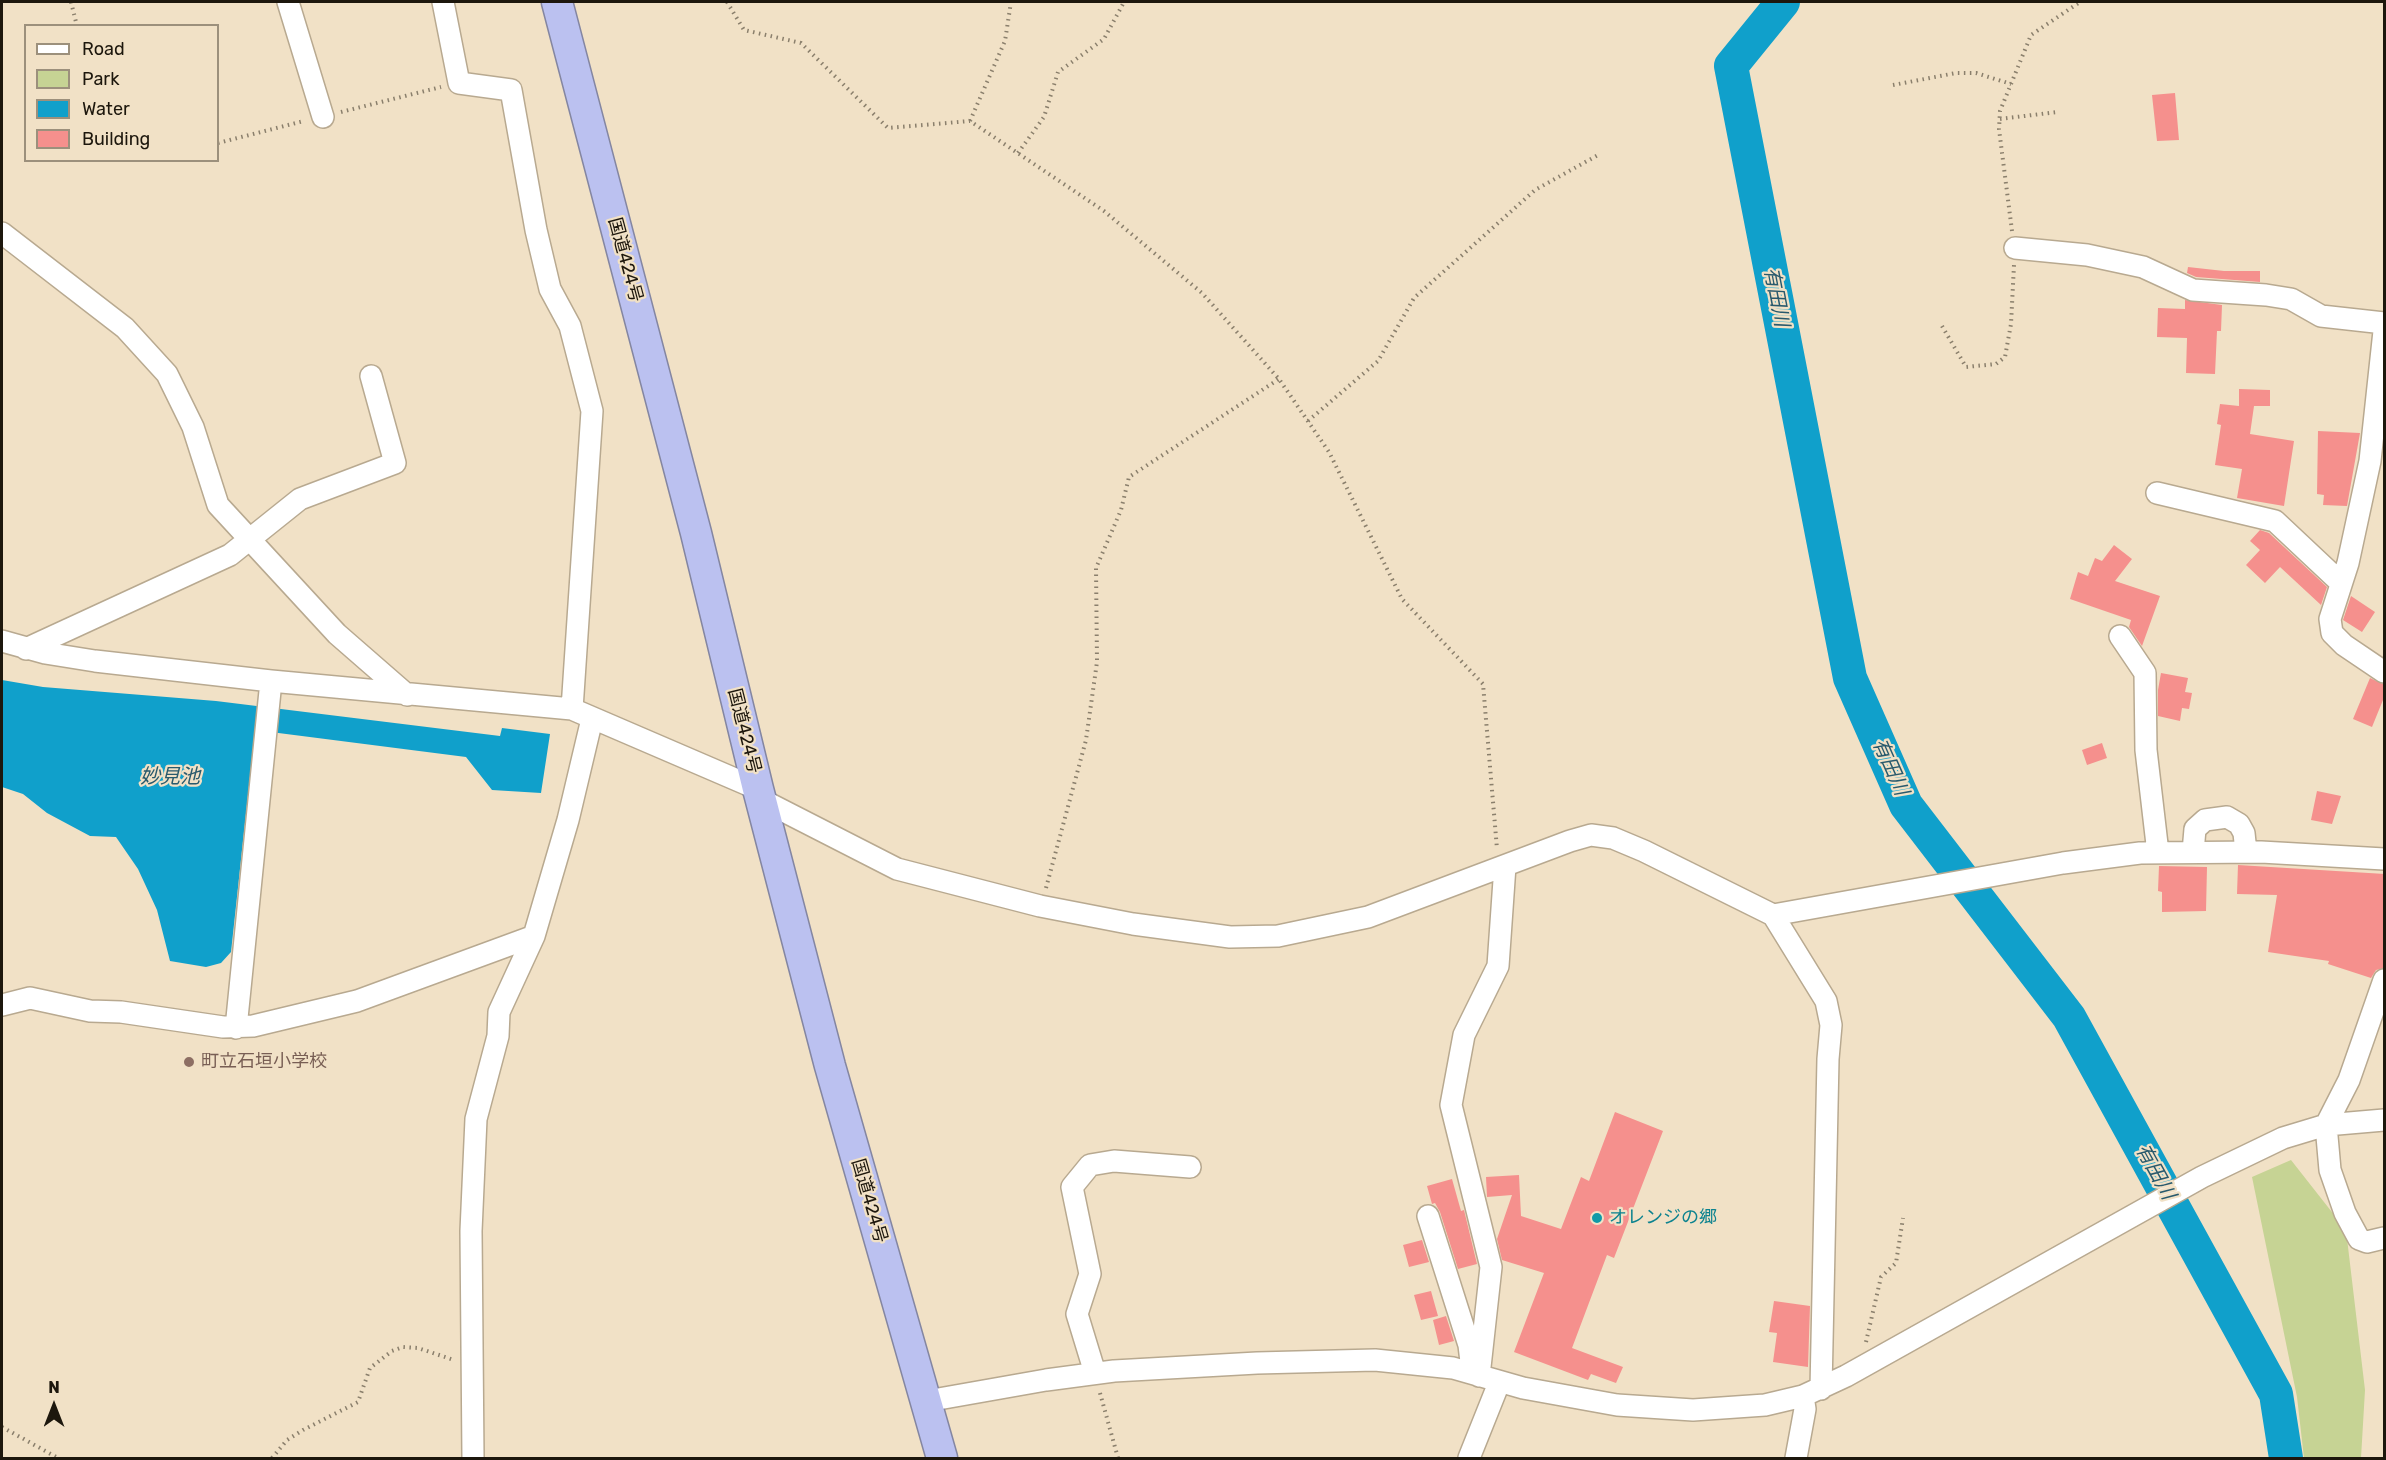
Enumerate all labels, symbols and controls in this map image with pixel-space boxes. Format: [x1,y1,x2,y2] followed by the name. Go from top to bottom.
[24,24,219,162] legend
[82,38,125,60] text: Road
[82,68,119,90] text: Park
[82,98,130,120] text: Water
[82,128,150,150] text: Building
[603,215,647,305] street label: 国道424号
[1758,265,1794,329] water label: 有田川
[723,686,765,776] street label: 国道424号
[1867,735,1913,799] water label: 有田川
[140,765,200,789] water label: 妙見池
[201,1051,327,1073] place label: 町立石垣小学校
[182,1055,196,1069] marker: 町立石垣小学校
[2130,1140,2180,1204] water label: 有田川
[847,1156,891,1246] street label: 国道424号
[1609,1207,1717,1229] place label: オレンジの郷
[1590,1211,1604,1225] marker: オレンジの郷
[24,1376,84,1436] north arrow
[48,1378,60,1397] text: N

